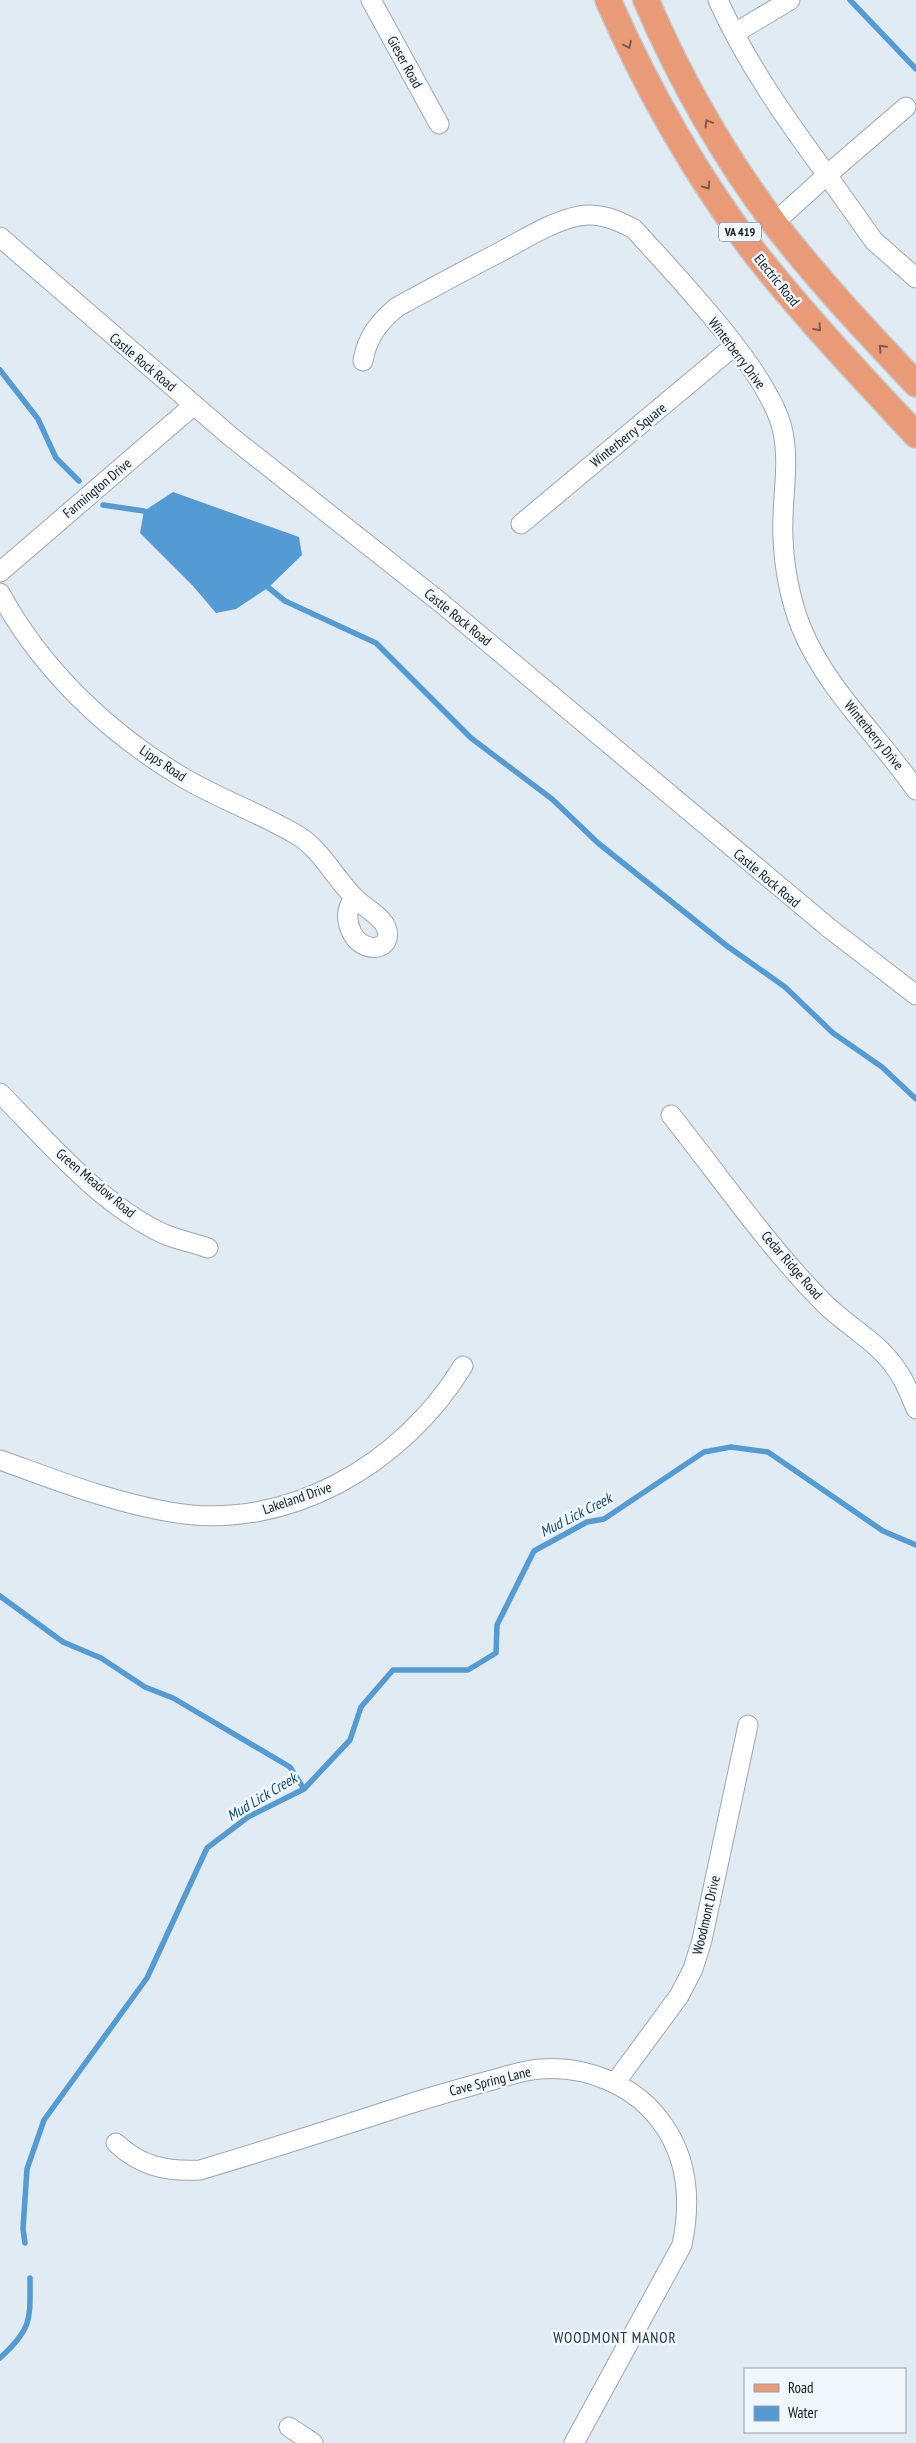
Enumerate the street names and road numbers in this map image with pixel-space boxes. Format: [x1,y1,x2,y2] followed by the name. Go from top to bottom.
[383,33,427,91] street label: Gieser Road
[719,222,761,242] road number: VA 419
[750,250,804,310] street label: Electric Road
[704,314,770,392] street label: Winterberry Drive
[106,329,180,395] street label: Castle Rock Road
[586,399,670,471] street label: Winterberry Square
[59,454,135,522] street label: Farmington Drive
[421,584,495,650] street label: Castle Rock Road
[840,696,908,774] street label: Winterberry Drive
[136,741,190,785] street label: Lipps Road
[730,845,804,911] street label: Castle Rock Road
[53,1144,139,1222] street label: Green Meadow Road
[757,1227,827,1303] street label: Cedar Ridge Road
[260,1478,334,1518] street label: Lakeland Drive
[688,1873,724,1956] street label: Woodmont Drive
[447,2062,533,2100] street label: Cave Spring Lane

